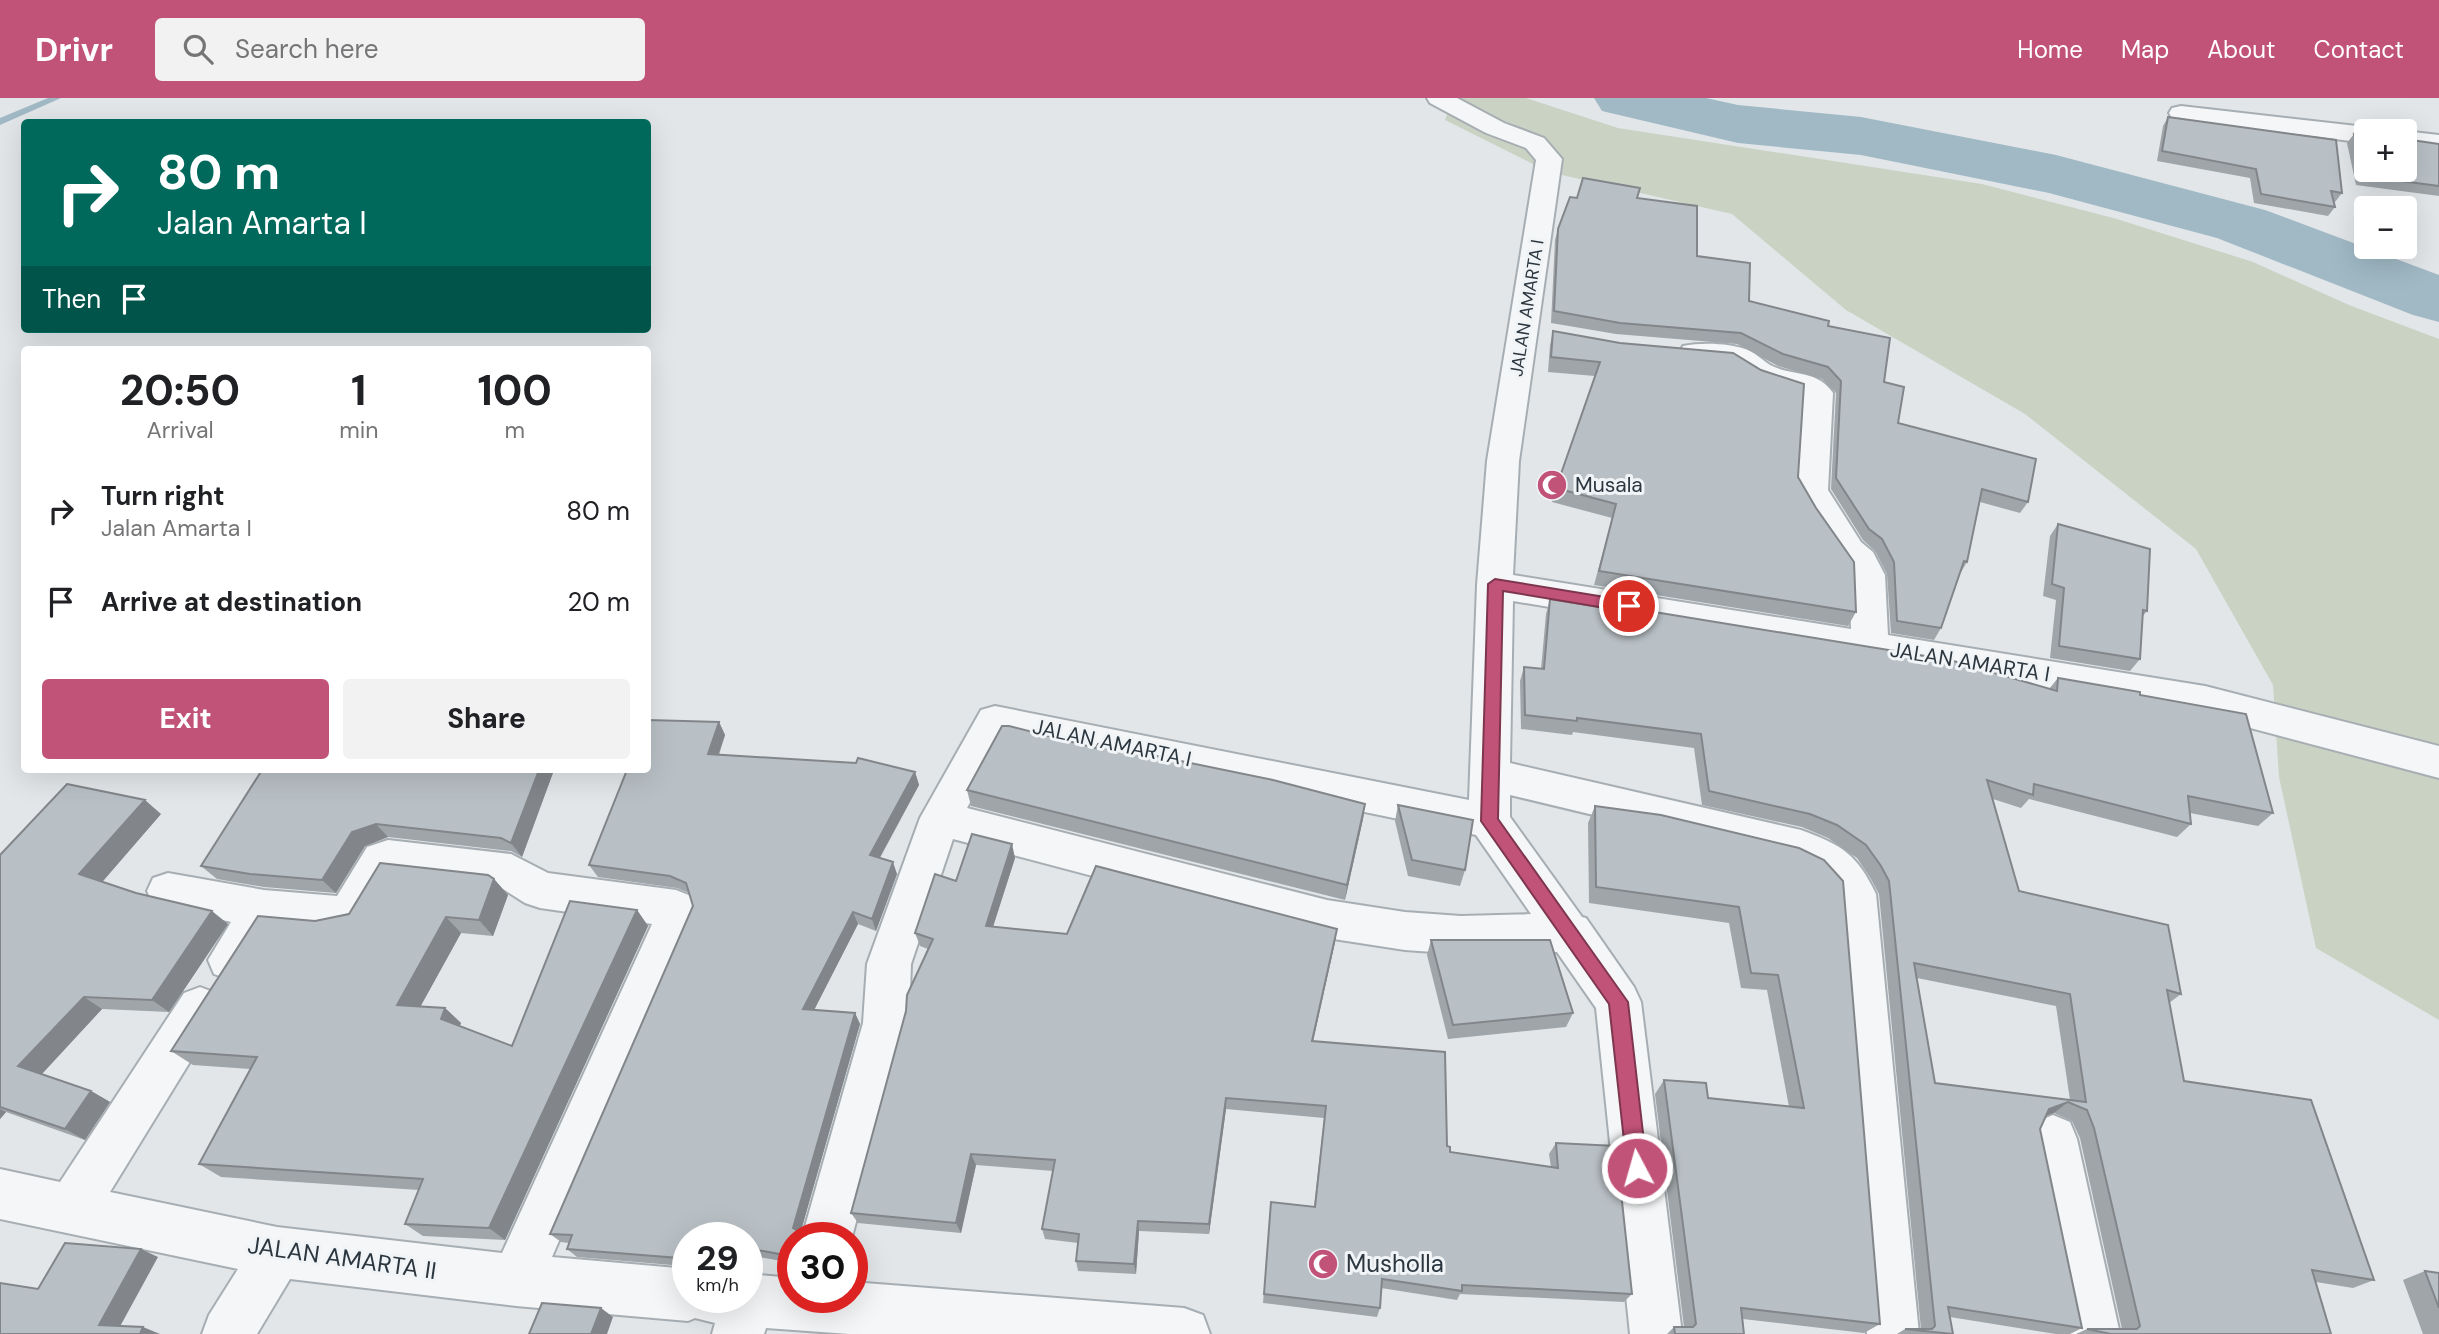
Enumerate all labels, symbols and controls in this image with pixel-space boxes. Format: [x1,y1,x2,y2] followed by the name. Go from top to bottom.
[155,18,645,81] search box
[35,28,113,71] text: Drivr
[179,30,217,68] icon: search
[235,32,378,66] text: Search here
[2017,34,2083,65] text: Home
[2121,34,2169,65] text: Map
[2207,34,2276,65] text: About
[2314,34,2404,65] text: Contact
[2354,119,2417,259] map controls
[2354,119,2417,182] button: +
[157,140,280,204] text: 80 m
[42,147,133,238] icon: right
[2354,196,2417,259] button: −
[157,202,367,244] text: Jalan Amarta I
[1504,238,1550,378] street label: JALAN AMARTA I
[115,280,153,318] icon: arrive
[42,282,101,316] text: Then
[120,363,240,418] text: 20:50
[351,363,366,418] text: 1
[477,363,552,418] text: 100
[147,415,214,445] text: Arrival
[339,415,378,445] text: min
[504,415,525,445] text: m
[1535,468,1569,502] mosque icon: Musala
[1575,471,1643,499] place label: Musala
[101,479,225,513] text: Turn right
[42,492,80,530] icon: right
[566,494,630,528] text: 80 m
[101,513,252,543] text: Jalan Amarta I
[1599,576,1659,636] pin
[42,583,80,621] icon: arrive
[101,585,362,619] text: Arrive at destination
[567,585,630,619] text: 20 m
[1610,587,1648,625] icon: arrive
[1888,636,2052,688] street label: JALAN AMARTA I
[42,679,329,759] button: Exit
[343,679,630,759] button: Share
[1030,713,1194,773] street label: JALAN AMARTA I
[1600,1131,1674,1205] position arrow
[777,1222,868,1313] speed limit sign: 30
[246,1229,438,1286] street label: JALAN AMARTA II
[696,1235,739,1281] text: 29
[1306,1247,1340,1281] mosque icon: Musholla
[1346,1248,1444,1279] place label: Musholla
[696,1273,739,1297] text: km/h

